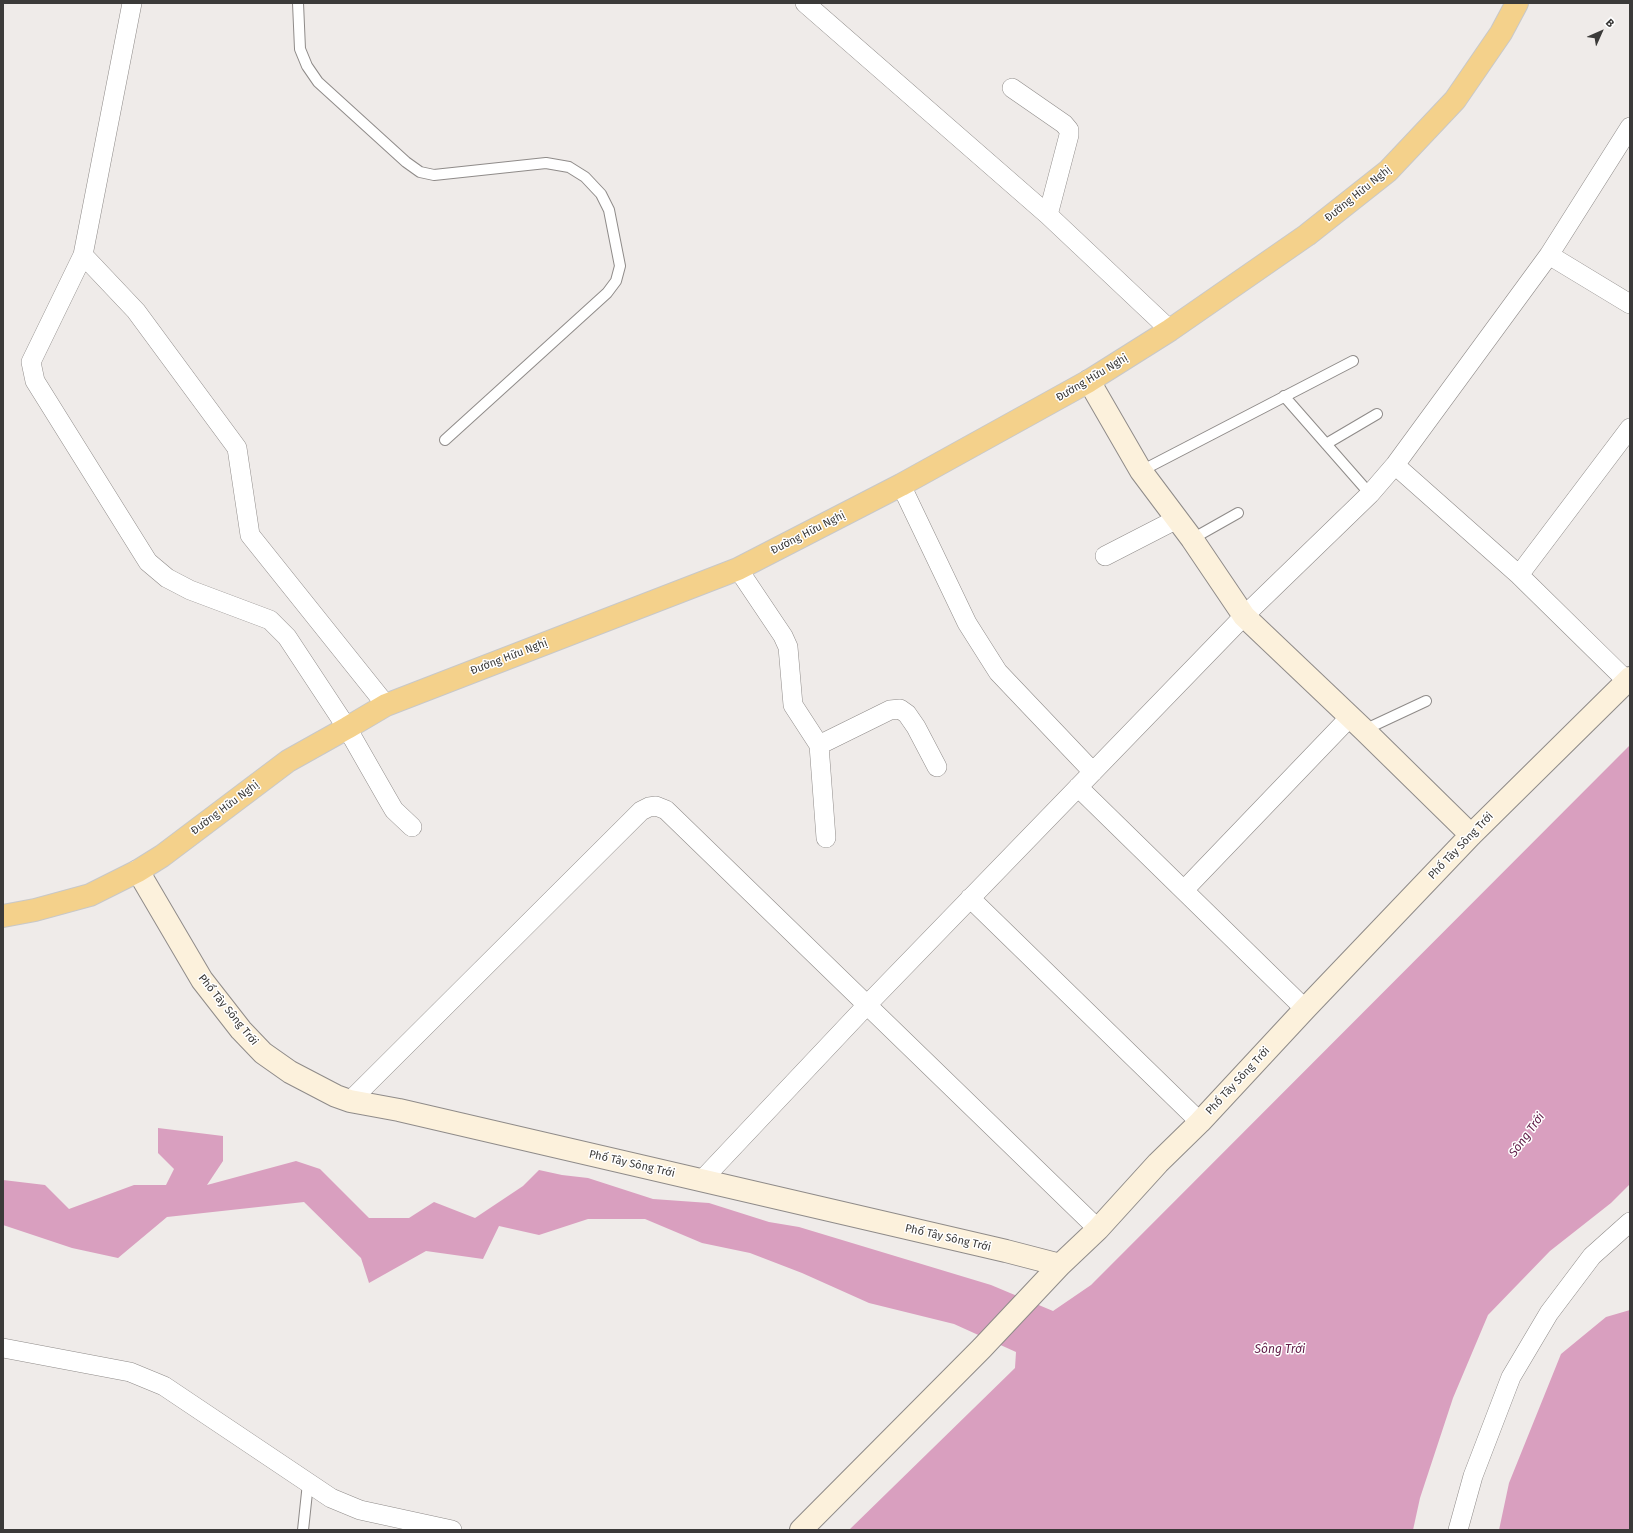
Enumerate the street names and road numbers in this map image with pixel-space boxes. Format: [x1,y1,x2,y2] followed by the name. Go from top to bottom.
[1322,163,1394,225] street label: Đường Hữu Nghị
[1054,351,1130,405] street label: Đường Hữu Nghị
[769,509,847,557] street label: Đường Hữu Nghị
[469,636,549,678] street label: Đường Hữu Nghị
[189,778,261,838] street label: Đường Hữu Nghị
[1426,810,1496,882] street label: Phố Tây Sông Trới
[195,972,261,1048] street label: Phố Tây Sông Trới
[1203,1044,1273,1118] street label: Phố Tây Sông Trới
[588,1148,676,1180] street label: Phố Tây Sông Trới
[904,1222,992,1254] street label: Phố Tây Sông Trới

